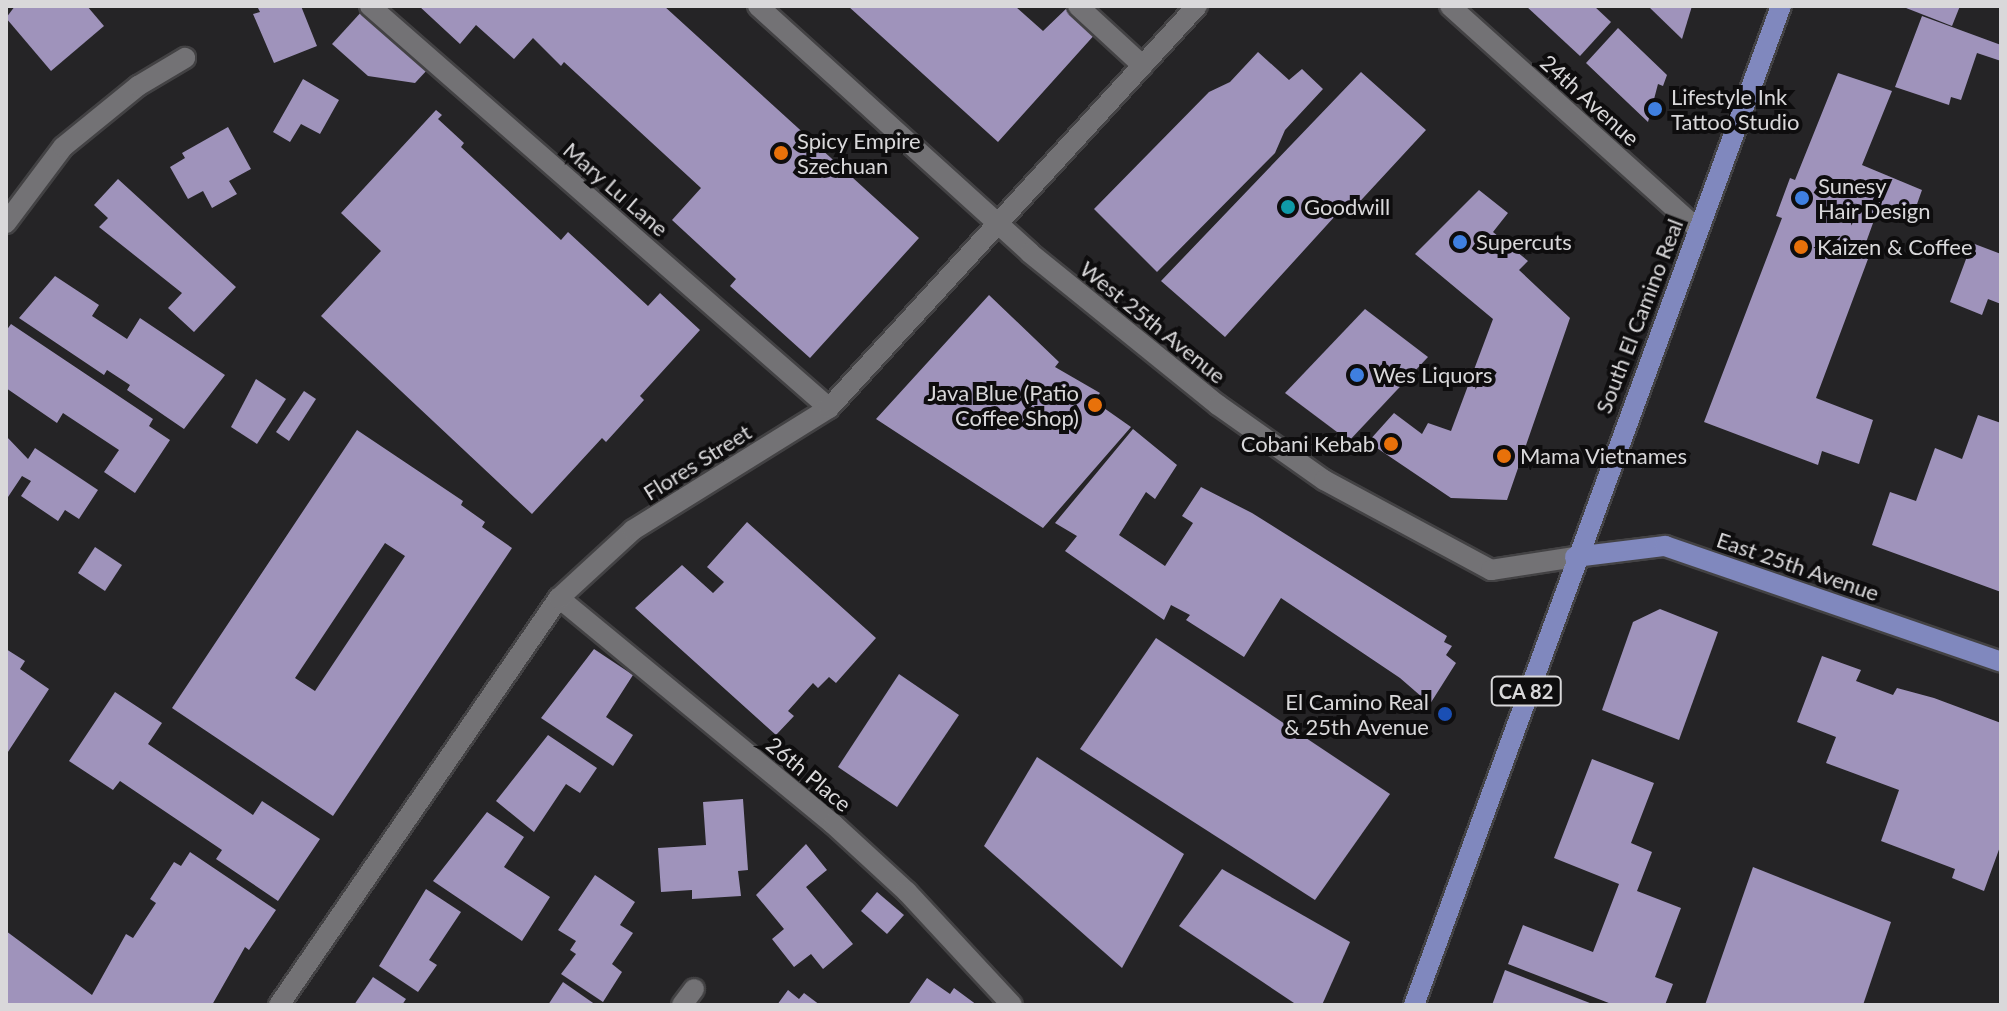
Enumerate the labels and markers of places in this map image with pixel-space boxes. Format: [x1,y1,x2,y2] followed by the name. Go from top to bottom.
[1671,83,1799,134] place label: Lifestyle Ink Tattoo Studio
[1646,100,1664,118] marker: Lifestyle Ink Tattoo Studio
[797,127,921,178] place label: Spicy Empire Szechuan
[772,144,790,162] marker: Spicy Empire Szechuan
[1818,172,1931,224] place label: Sunesy Hair Design
[1793,189,1811,207] marker: Sunesy Hair Design
[1304,194,1390,220] place label: Goodwill
[1279,198,1297,216] marker: Goodwill
[1476,229,1572,255] place label: Supercuts
[1451,233,1469,251] marker: Supercuts
[1817,234,1972,260] place label: Kaizen & Coffee
[1792,238,1810,256] marker: Kaizen & Coffee
[1373,362,1492,388] place label: Wes Liquors
[1348,366,1366,384] marker: Wes Liquors
[928,379,1079,430] place label: Java Blue (Patio Coffee Shop)
[1086,396,1104,414] marker: Java Blue (Patio Coffee Shop)
[1241,431,1375,457] place label: Cobani Kebab
[1382,435,1400,453] marker: Cobani Kebab
[1520,443,1688,469] place label: Mama Vietnames
[1495,447,1513,465] marker: Mama Vietnames
[1284,688,1429,740] place label: El Camino Real & 25th Avenue
[1436,705,1454,723] marker: El Camino Real & 25th Avenue

